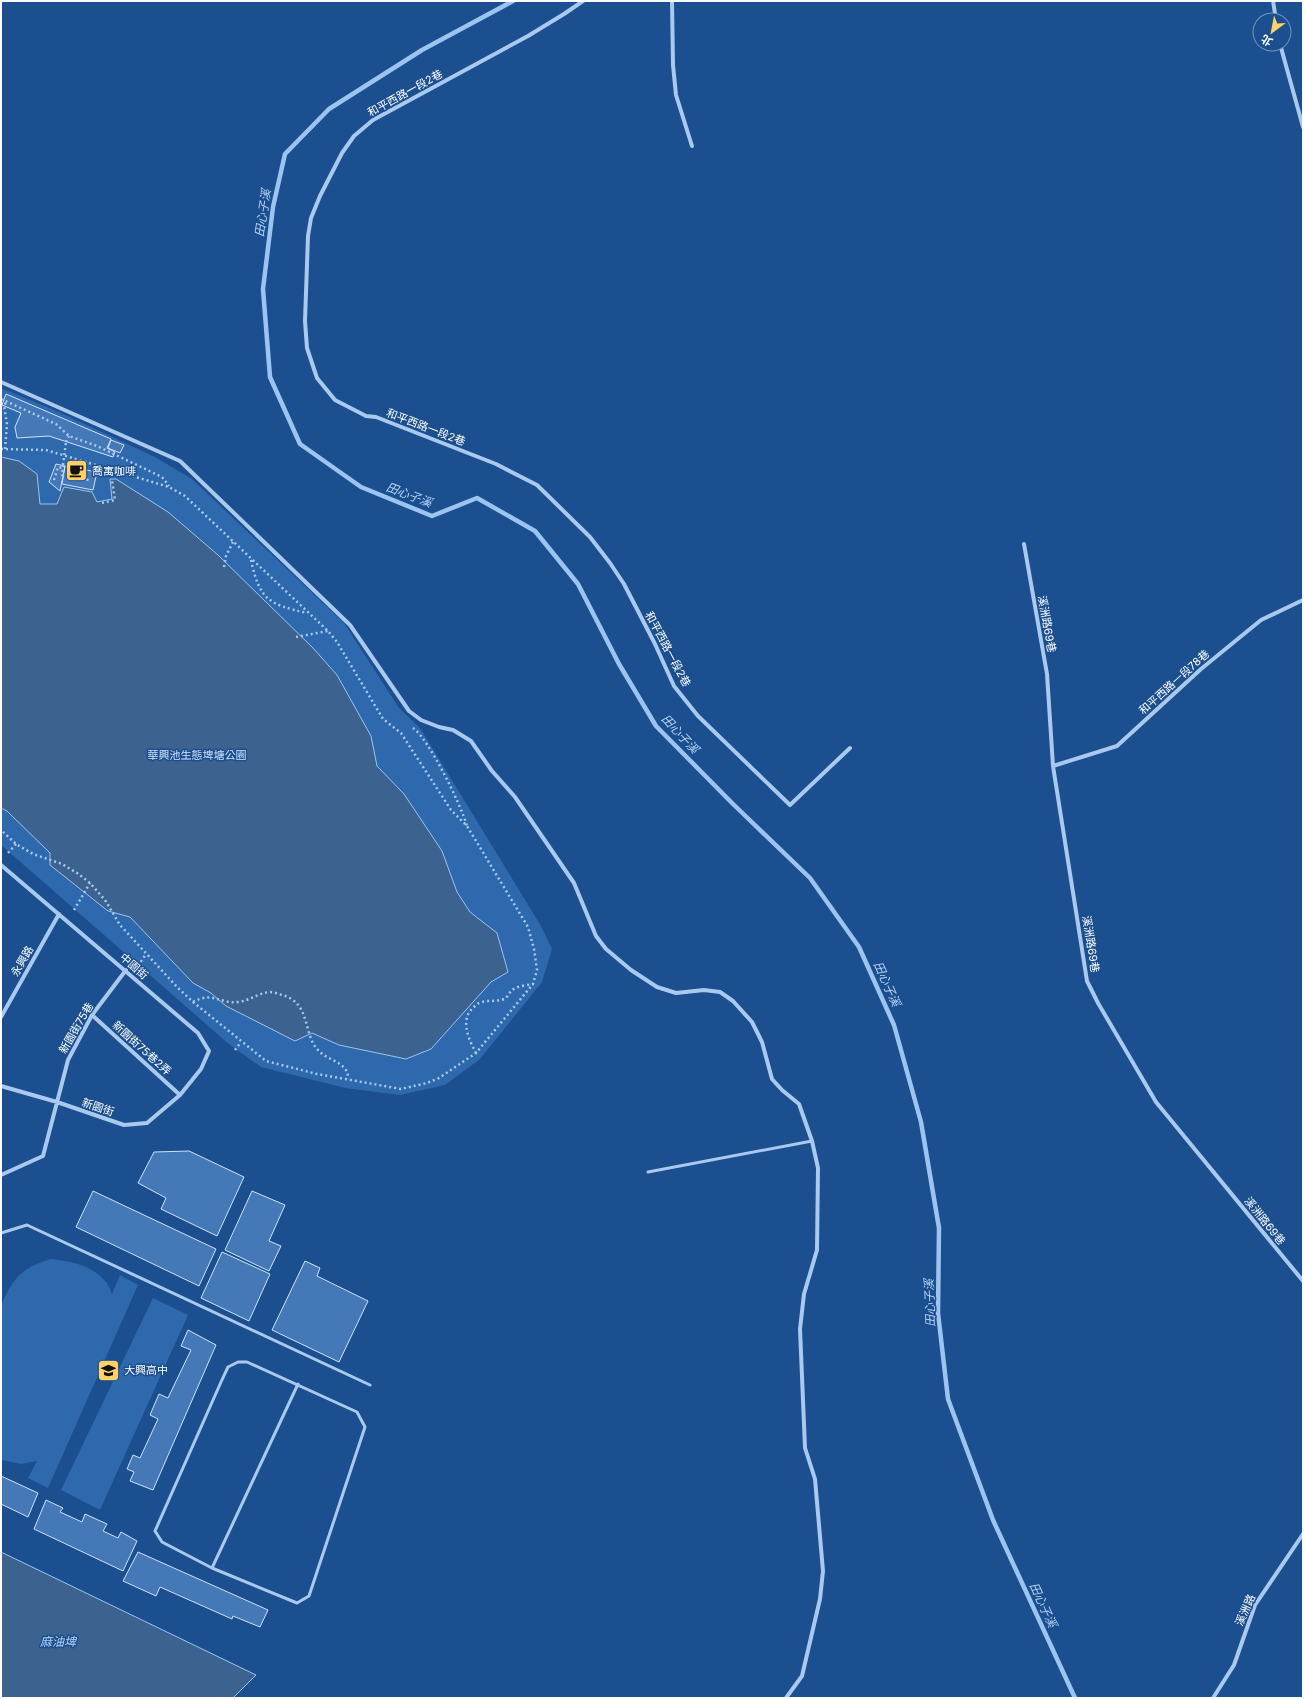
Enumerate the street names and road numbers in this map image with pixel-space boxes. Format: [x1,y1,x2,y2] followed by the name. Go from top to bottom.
[365,67,445,119] street label: 和平西路一段2巷
[384,405,468,449] street label: 和平西路一段2巷
[1035,594,1059,654] street label: 溪洲路69巷
[642,609,694,689] street label: 和平西路一段2巷
[1136,647,1212,717] street label: 和平西路一段78巷
[1080,914,1102,974] street label: 溪洲路69巷
[8,943,36,979] street label: 永興路
[117,950,151,982] street label: 中園街
[56,1000,96,1056] street label: 新園街75巷
[110,1018,174,1078] street label: 新園街75巷2弄
[80,1095,116,1119] street label: 新園街
[1241,1194,1289,1248] street label: 溪洲路69巷
[1232,1592,1258,1628] street label: 溪洲路

